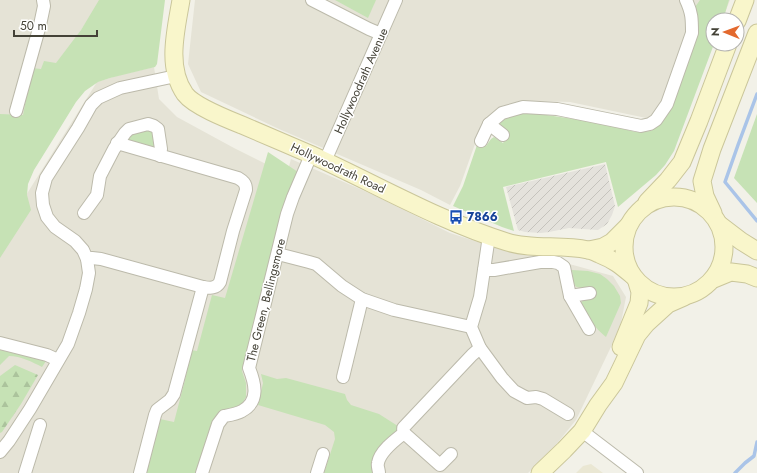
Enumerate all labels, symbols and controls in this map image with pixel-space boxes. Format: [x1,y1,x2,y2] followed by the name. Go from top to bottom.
[14,12,97,38] scale bar
[705,12,745,52] north arrow
[20,17,47,35] text: 50 m
[330,25,392,137] street label: Hollywoodrath Avenue
[707,27,723,36] text: N
[288,138,388,198] street label: Hollywoodrath Road
[467,208,498,226] place label: 7866
[448,209,464,225] bus stop icon: 7866
[242,237,290,363] street label: The Green, Bellingsmore

